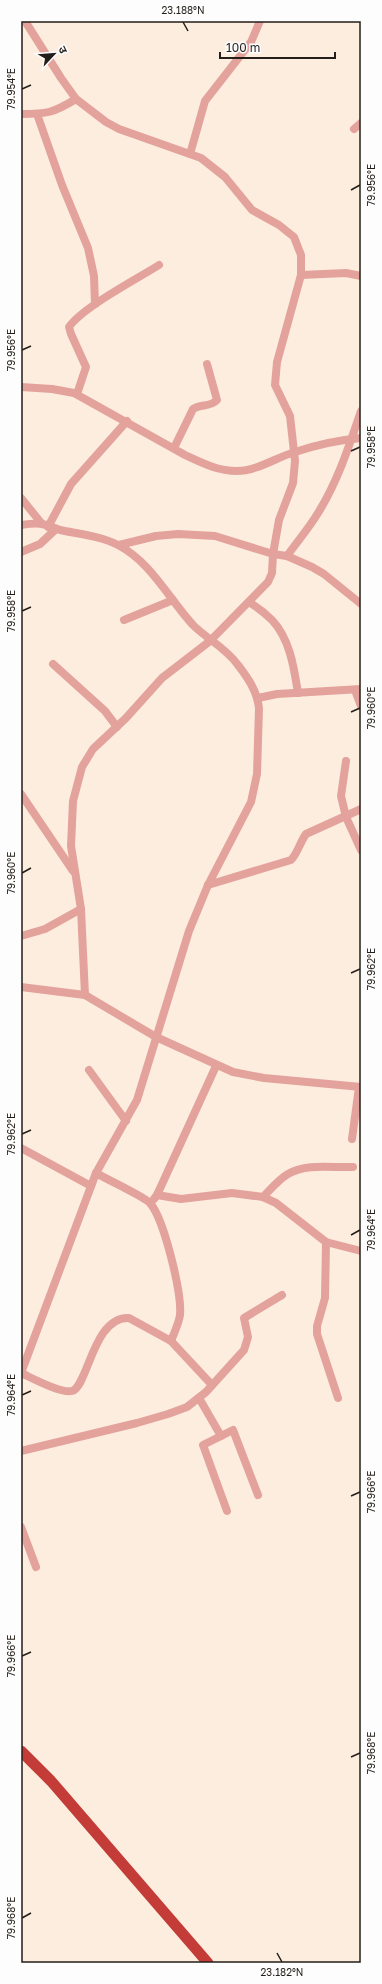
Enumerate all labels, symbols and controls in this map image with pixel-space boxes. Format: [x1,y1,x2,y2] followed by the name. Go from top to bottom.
[161,4,205,16] text: 23.188°N
[34,34,74,74] north arrow
[220,34,335,60] scale bar
[226,40,260,55] text: 100 m
[56,44,71,56] text: उ
[5,68,17,110] text: 79.954°E
[365,164,377,206] text: 79.956°E
[5,329,17,371] text: 79.956°E
[365,426,377,468] text: 79.958°E
[5,590,17,632] text: 79.958°E
[365,687,377,729] text: 79.960°E
[5,852,17,894] text: 79.960°E
[365,948,377,990] text: 79.962°E
[5,1113,17,1155] text: 79.962°E
[365,1209,377,1251] text: 79.964°E
[5,1374,17,1416] text: 79.964°E
[365,1471,377,1513] text: 79.966°E
[5,1635,17,1677] text: 79.966°E
[365,1732,377,1774] text: 79.968°E
[5,1897,17,1939] text: 79.968°E
[261,1966,303,1978] text: 23.182°N

